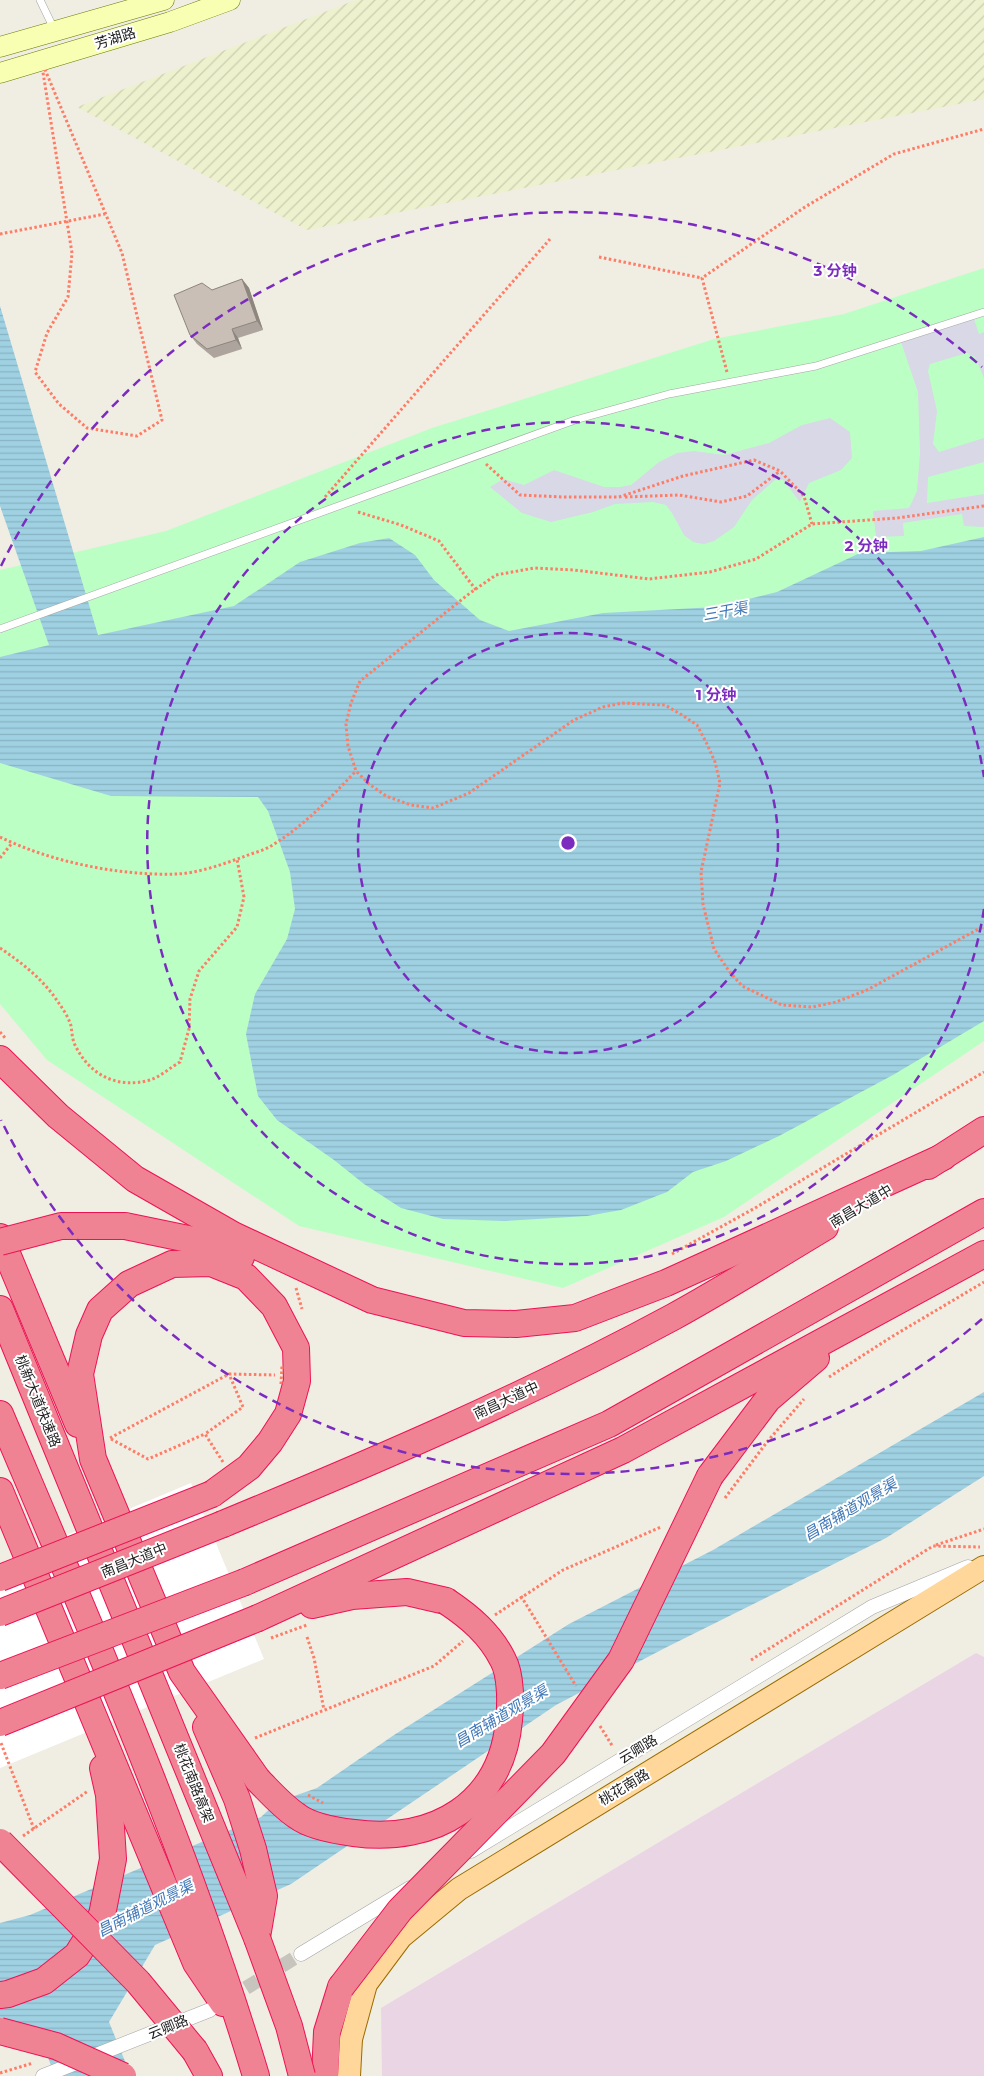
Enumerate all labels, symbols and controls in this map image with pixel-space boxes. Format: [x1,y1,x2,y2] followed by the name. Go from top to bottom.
[92,23,138,53] street label: 芳湖路
[812,261,857,280] text: 3 分钟
[844,536,888,555] text: 2 分钟
[701,597,751,624] water label: 三干渠
[696,685,736,704] text: 1 分钟
[559,834,577,852] centre of rings
[826,1180,896,1232] street label: 南昌大道中
[11,1352,65,1450] street label: 桃新大道快速路
[470,1377,542,1423] street label: 南昌大道中
[800,1473,902,1544] water label: 昌南辅道观景渠
[98,1539,170,1581] street label: 南昌大道中
[451,1680,553,1751] water label: 昌南辅道观景渠
[615,1730,661,1768] street label: 云卿路
[170,1741,218,1825] street label: 桃花南路高架
[595,1765,653,1809] street label: 桃花南路
[94,1875,198,1940] water label: 昌南辅道观景渠
[145,2011,191,2043] street label: 云卿路

